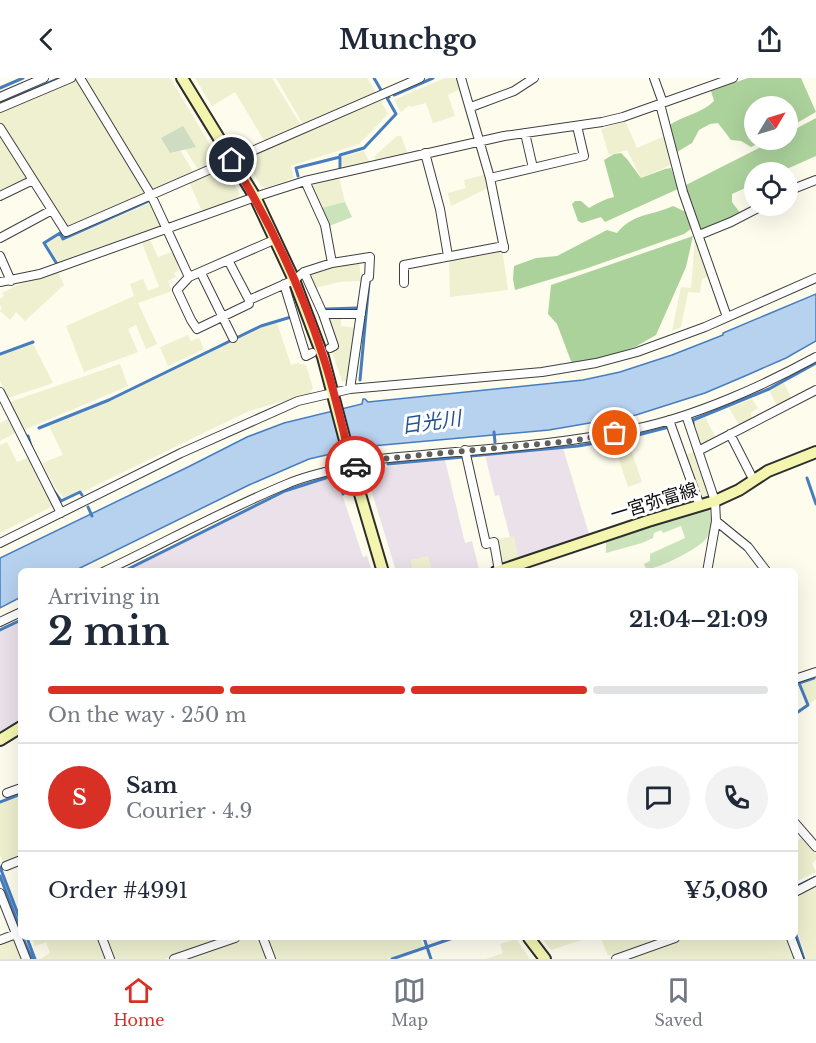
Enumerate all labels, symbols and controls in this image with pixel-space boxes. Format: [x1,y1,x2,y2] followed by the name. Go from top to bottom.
[30,23,63,56] icon: back
[339,23,477,56] text: Munchgo
[753,23,786,56] icon: share
[744,96,798,150] north arrow
[744,96,798,216] map controls
[206,134,257,185] pin
[215,143,248,176] icon: home
[744,162,798,216] button: locate
[400,406,464,438] water label: 日光川
[589,407,640,458] pin
[598,416,631,449] icon: bag
[325,436,385,496] courier
[339,450,372,483] icon: car
[608,478,700,526] street label: 一宮弥富線
[48,585,160,609] text: Arriving in
[629,606,768,633] text: 21:04–21:09
[48,607,169,656] text: 2 min
[48,703,246,727] text: On the way · 250 m
[627,766,690,829] button: chat
[705,766,768,829] button: phone
[126,772,178,799] text: Sam
[72,784,87,811] text: S
[126,799,252,823] text: Courier · 4.9
[48,877,188,904] text: Order #4991
[684,877,768,904] text: ¥5,080
[113,974,164,1030] tab: Home
[391,974,428,1030] tab: Map
[655,974,703,1030] tab: Saved

